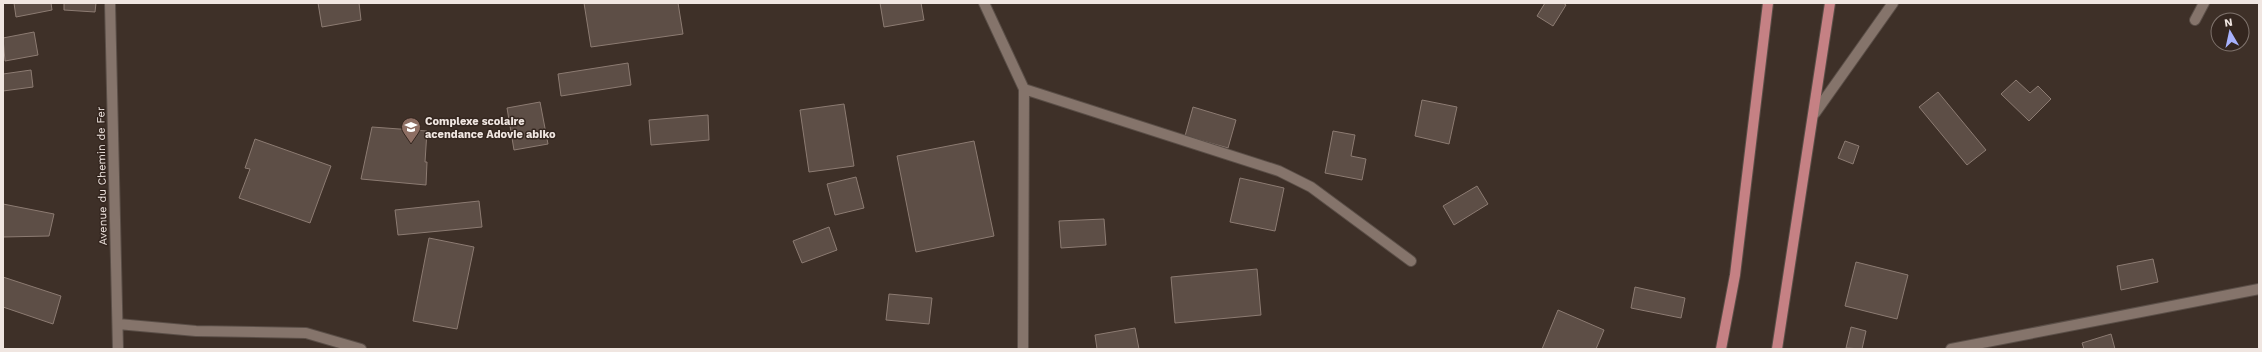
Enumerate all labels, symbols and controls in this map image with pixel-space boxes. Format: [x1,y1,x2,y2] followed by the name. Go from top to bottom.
[2210,12,2250,52] north arrow
[2223,16,2234,30] text: N
[94,106,110,245] street label: Avenue du Chemin de Fer
[425,115,556,141] place label: Complexe scolaire acendance Adovie abiko
[400,116,422,144] school or university icon: Complexe scolaire acendance Adovie abiko

